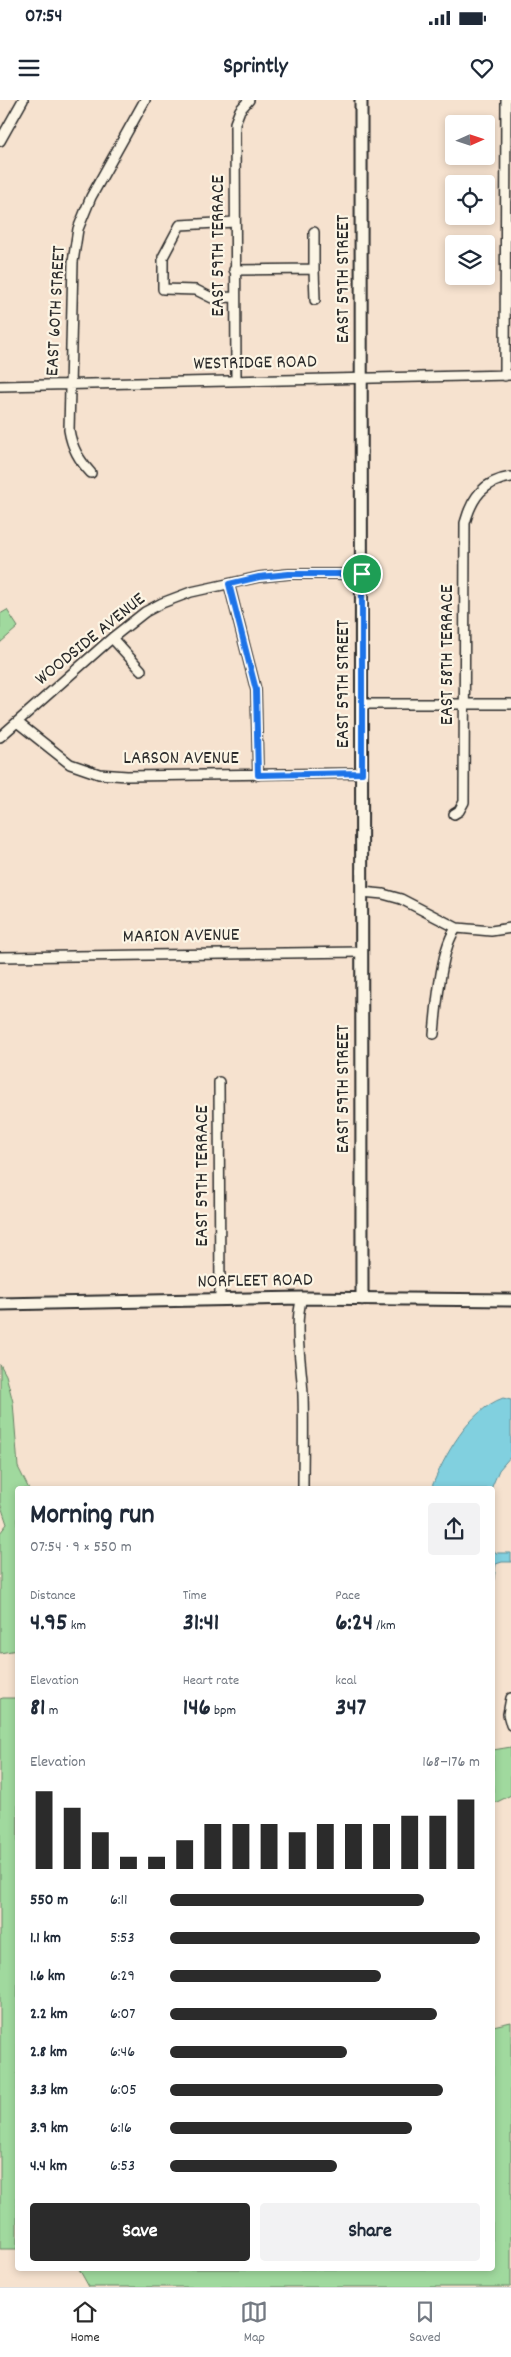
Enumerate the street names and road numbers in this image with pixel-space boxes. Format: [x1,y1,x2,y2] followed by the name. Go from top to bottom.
[206,175,233,317] street label: EAST 59TH TERRACE
[331,214,358,343] street label: EAST 59TH STREET
[40,245,74,377] street label: EAST 60TH STREET
[193,349,317,379] street label: WESTRIDGE ROAD
[435,584,462,725] street label: EAST 58TH TERRACE
[30,587,152,693] street label: WOODSIDE AVENUE
[331,619,358,748] street label: EAST 59TH STREET
[123,746,239,773] street label: LARSON AVENUE
[122,922,240,952] street label: MARION AVENUE
[331,1024,358,1153] street label: EAST 59TH STREET
[190,1105,217,1247] street label: EAST 59TH TERRACE
[197,1267,313,1297] street label: NORFLEET ROAD

